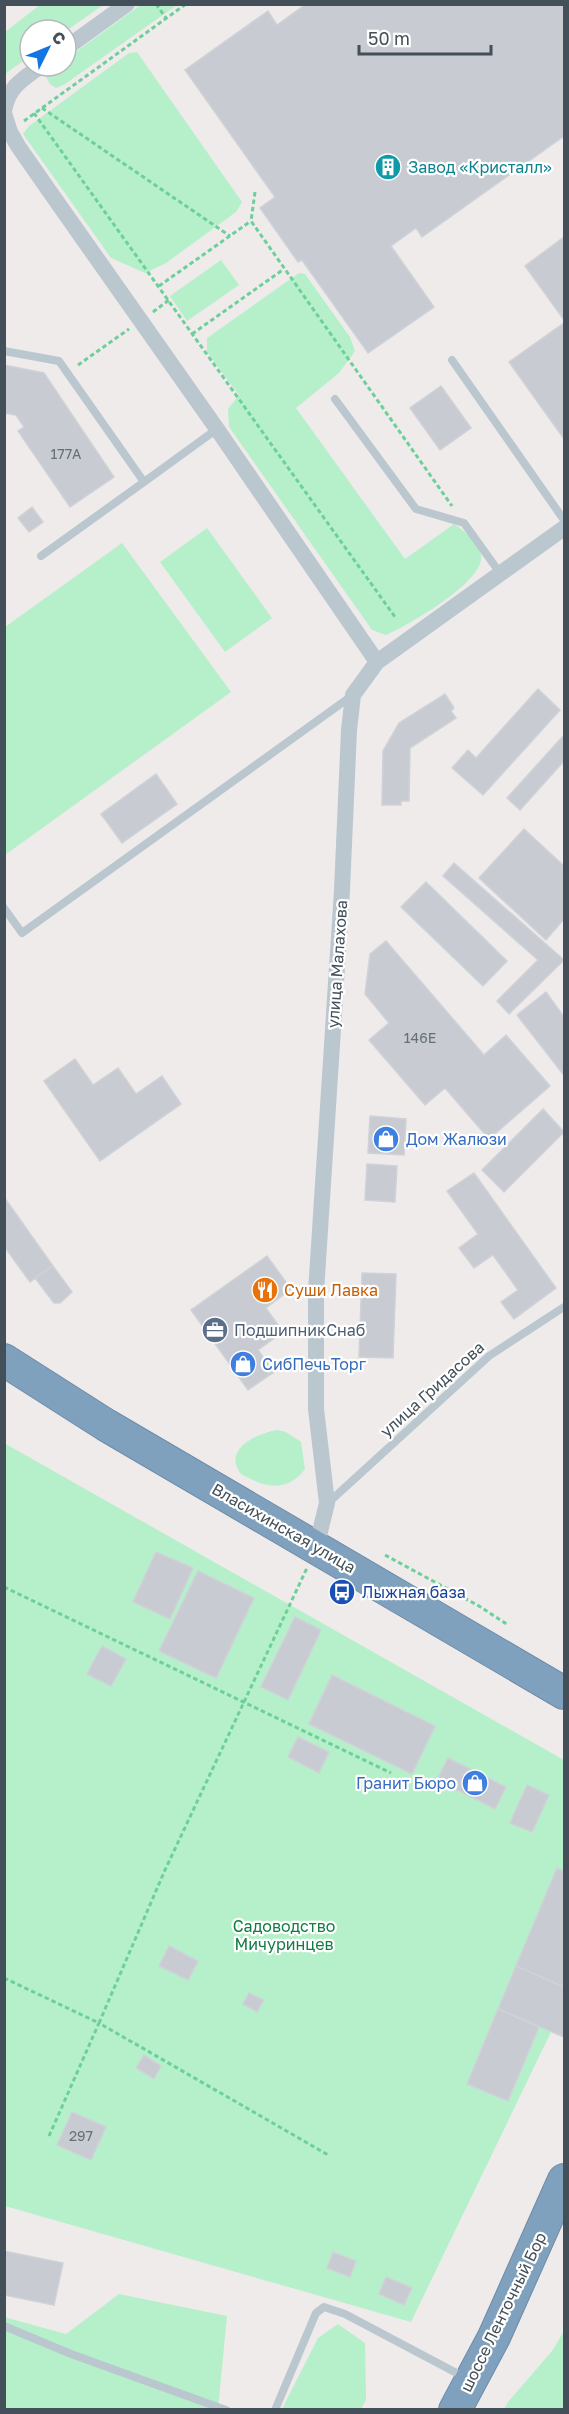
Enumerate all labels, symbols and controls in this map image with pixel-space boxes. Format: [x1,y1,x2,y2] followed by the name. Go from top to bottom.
[18,18,78,78] north arrow
[359,18,491,56] scale bar
[48,27,70,49] text: С
[368,27,410,49] text: 50 m
[373,152,403,182] building icon: Завод «Кристалл»
[408,157,552,177] place label: Завод «Кристалл»
[50,445,82,462] house number: 177А
[323,899,351,1029] street label: улица Малахова
[404,1029,436,1046] house number: 146Е
[371,1124,401,1154] shop icon: Дом Жалюзи
[406,1129,507,1149] place label: Дом Жалюзи
[250,1275,280,1305] restaurant icon: Суши Лавка
[284,1280,378,1300] place label: Суши Лавка
[200,1315,230,1345] office icon: ПодшипникСнаб
[234,1320,365,1340] place label: ПодшипникСнаб
[376,1337,488,1441] street label: улица Гридасова
[228,1349,258,1379] shop icon: СибПечьТорг
[262,1354,367,1374] place label: СибПечьТорг
[209,1479,359,1577] street label: Власихинская улица
[327,1577,357,1607] bus stop icon: Лыжная база
[362,1582,466,1602] place label: Лыжная база
[460,1768,490,1798] shop icon: Гранит Бюро
[356,1773,456,1793] place label: Гранит Бюро
[233,1916,335,1954] park label: Садоводство Мичуринцев
[69,2127,93,2144] house number: 297
[456,2229,550,2395] street label: шоссе Ленточный Бор

